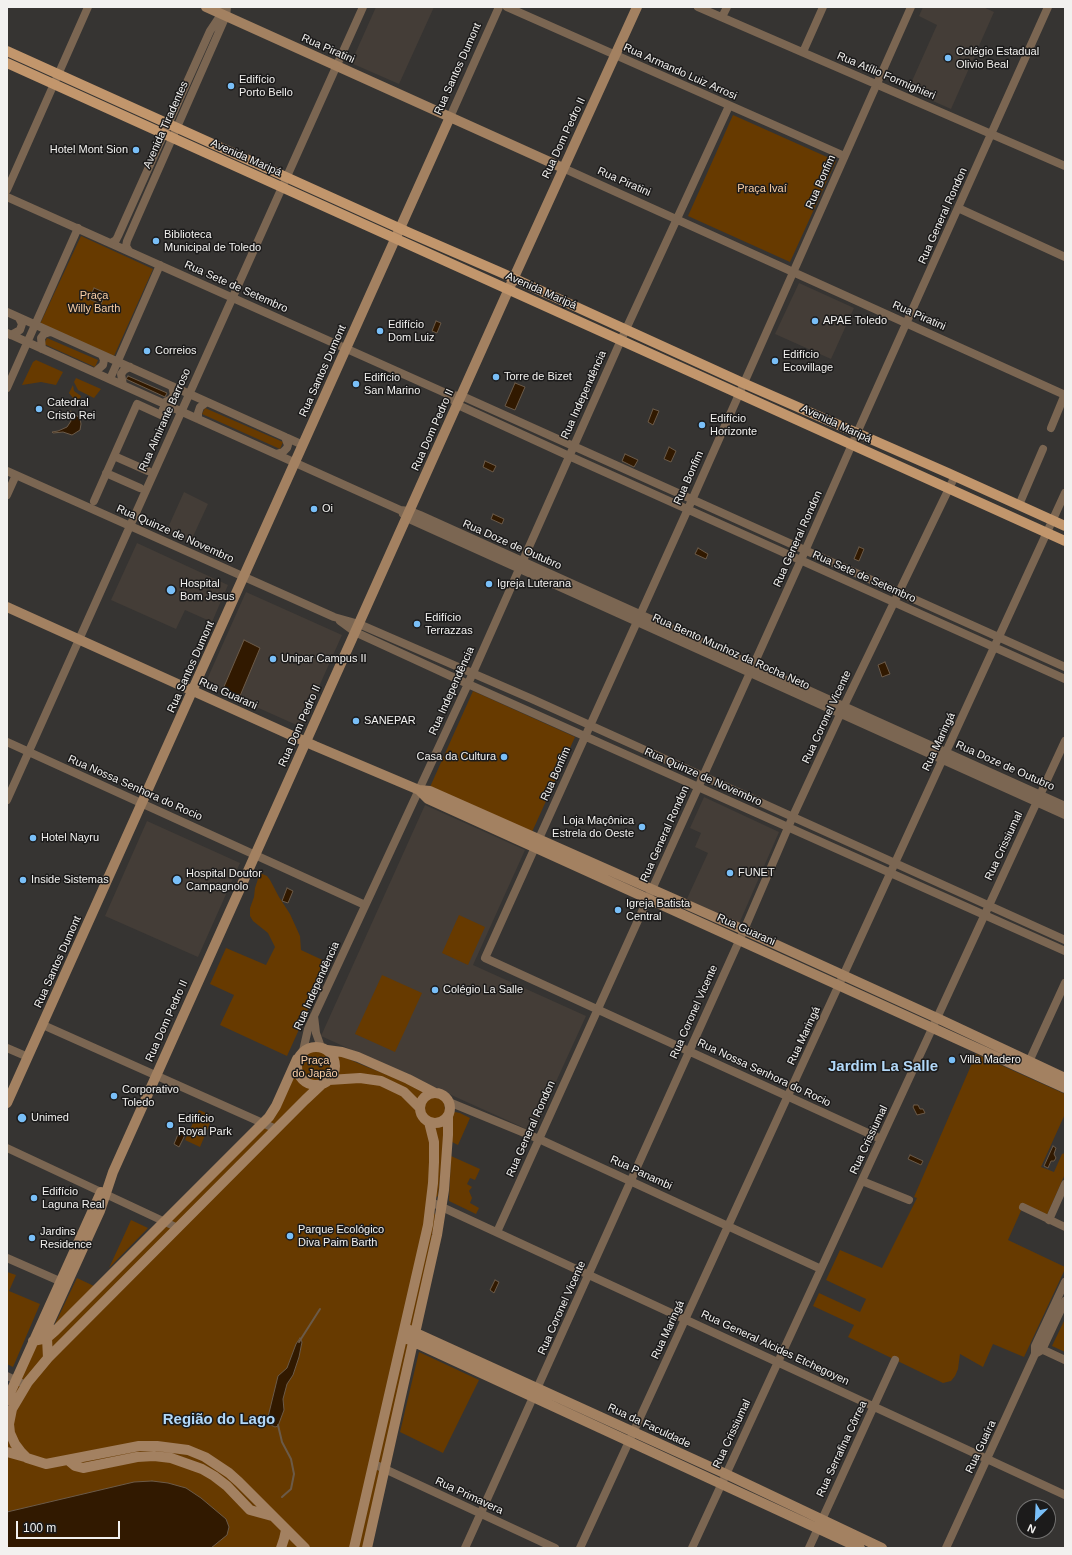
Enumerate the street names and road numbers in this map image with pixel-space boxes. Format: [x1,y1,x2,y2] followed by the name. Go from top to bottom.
[432,21,484,117] street label: Rua Santos Dumont
[299,31,357,67] street label: Rua Piratini
[621,41,739,103] street label: Rua Armando Luiz Arrosi
[835,49,937,103] street label: Rua Atílio Formighieri
[141,79,191,171] street label: Avenida Tiradentes
[539,95,589,181] street label: Rua Dom Pedro II
[208,136,284,180] street label: Avenida Maripá
[803,153,839,211] street label: Rua Bonfim
[595,164,653,200] street label: Rua Piratini
[916,166,970,266] street label: Rua General Rondon
[182,258,290,316] street label: Rua Sete de Setembro
[503,269,579,313] street label: Avenida Maripá
[890,298,948,334] street label: Rua Piratini
[297,323,349,419] street label: Rua Santos Dumont
[559,349,609,441] street label: Rua Independência
[136,366,194,474] street label: Rua Almirante Barroso
[409,387,457,473] street label: Rua Dom Pedro II
[799,402,873,446] street label: Avenida Maripá
[671,449,707,507] street label: Rua Bonfim
[771,489,825,589] street label: Rua General Rondon
[114,502,236,566] street label: Rua Quinze de Novembro
[460,517,564,573] street label: Rua Doze de Outubro
[810,548,918,606] street label: Rua Sete de Setembro
[650,611,812,693] street label: Rua Bento Munhoz da Rocha Neto
[165,619,217,715] street label: Rua Santos Dumont
[427,645,477,737] street label: Rua Independência
[800,668,854,766] street label: Rua Coronel Vicente
[197,675,259,713] street label: Rua Guarani
[276,683,324,769] street label: Rua Dom Pedro II
[920,711,958,773] street label: Rua Maringá
[953,738,1057,794] street label: Rua Doze de Outubro
[538,745,574,803] street label: Rua Bonfim
[642,745,764,809] street label: Rua Quinze de Novembro
[66,752,204,824] street label: Rua Nossa Senhora do Rocio
[638,784,692,884] street label: Rua General Rondon
[982,809,1026,883] street label: Rua Crissiumal
[715,911,777,949] street label: Rua Guarani
[32,914,84,1010] street label: Rua Santos Dumont
[292,940,342,1032] street label: Rua Independência
[667,963,721,1061] street label: Rua Coronel Vicente
[143,978,191,1064] street label: Rua Dom Pedro II
[785,1005,823,1067] street label: Rua Maringá
[695,1036,833,1110] street label: Rua Nossa Senhora do Rocio
[504,1079,558,1179] street label: Rua General Rondon
[847,1103,891,1177] street label: Rua Crissiumal
[608,1153,674,1193] street label: Rua Panambi
[535,1259,589,1357] street label: Rua Coronel Vicente
[649,1299,687,1361] street label: Rua Maringá
[699,1308,851,1388] street label: Rua General Alcides Etchegoyen
[710,1397,754,1471] street label: Rua Crissiumal
[814,1399,870,1499] street label: Rua Serrafina Côrrea
[605,1401,693,1451] street label: Rua da Faculdade
[963,1418,999,1476] street label: Rua Guaíra
[433,1475,505,1517] street label: Rua Primavera

